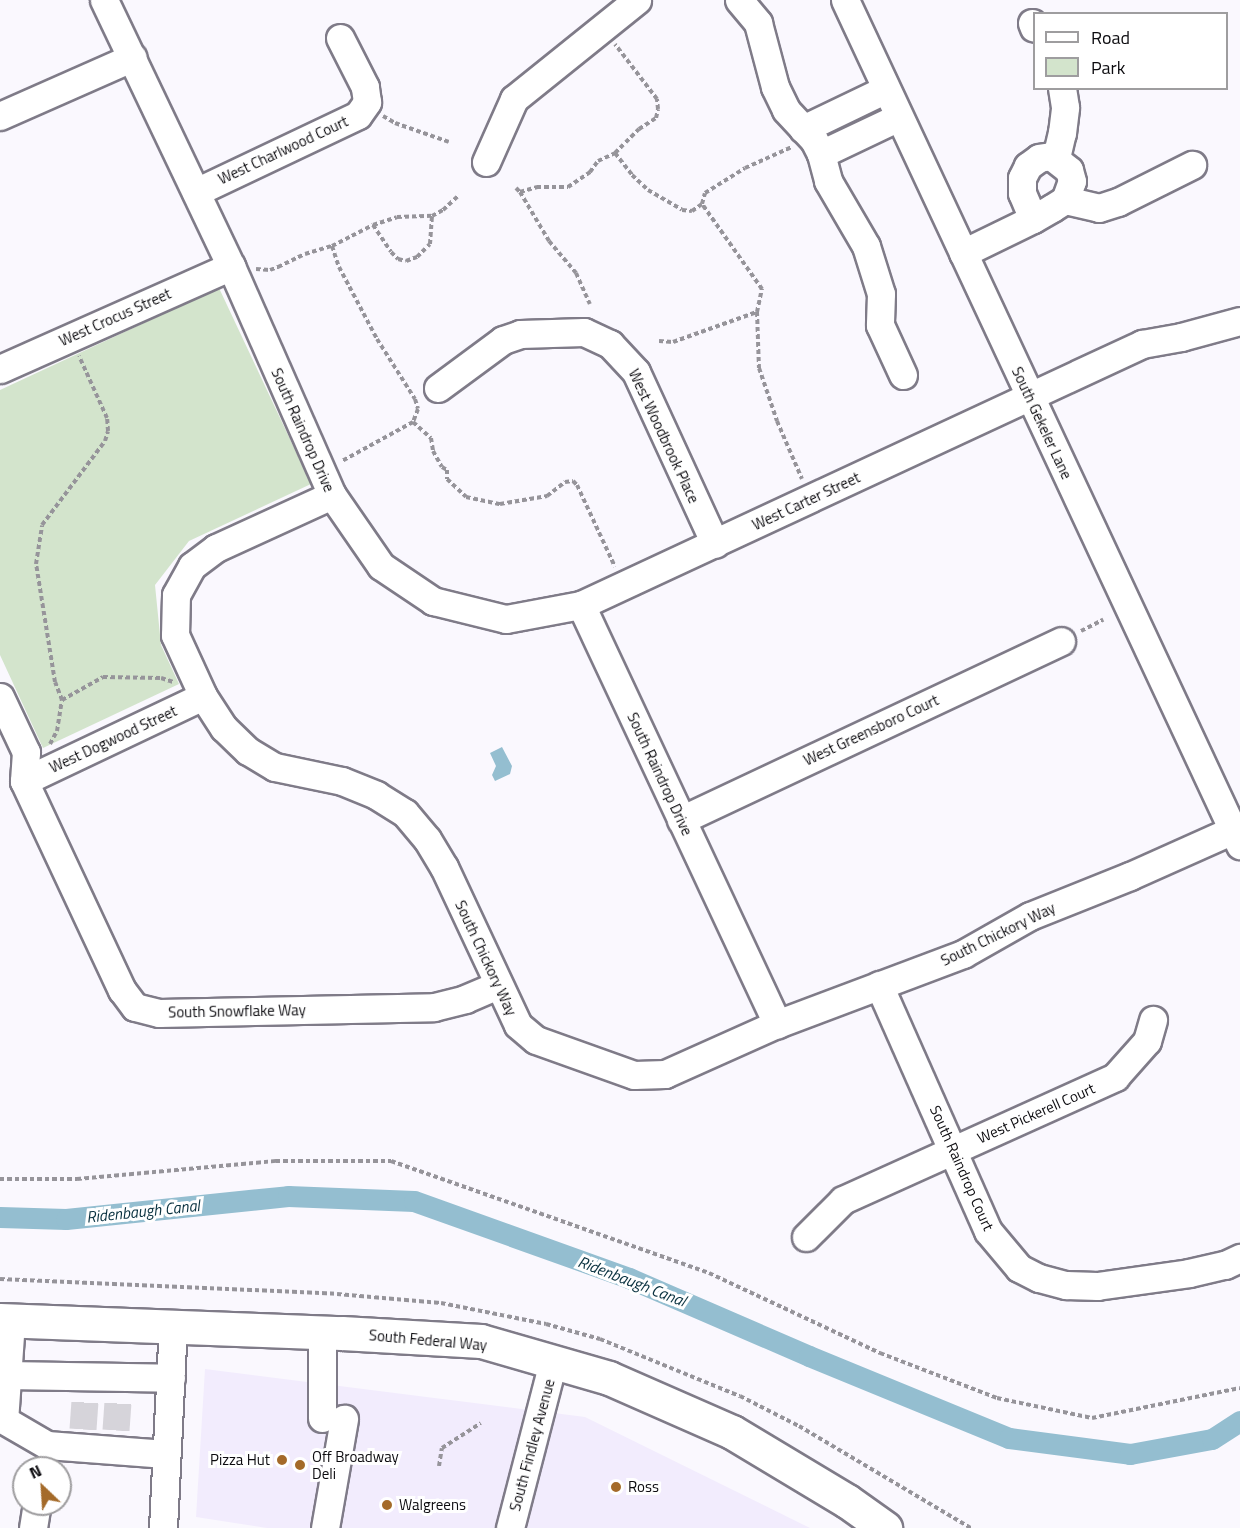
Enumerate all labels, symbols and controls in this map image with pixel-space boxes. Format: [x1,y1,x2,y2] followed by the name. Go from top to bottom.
[1033,12,1228,90] legend
[1091,24,1130,51] text: Road
[1091,54,1125,81] text: Park
[215,112,351,188] street label: West Charlwood Court
[56,284,174,350] street label: West Crocus Street
[1008,364,1076,482] street label: South Gekeler Lane
[268,365,338,495] street label: South Raindrop Drive
[625,366,703,506] street label: West Woodbrook Place
[749,468,863,534] street label: West Carter Street
[801,691,941,769] street label: West Greensboro Court
[46,702,180,776] street label: West Dogwood Street
[624,710,696,838] street label: South Raindrop Drive
[451,898,521,1018] street label: South Chickory Way
[938,898,1058,970] street label: South Chickory Way
[168,1001,306,1021] street label: South Snowflake Way
[975,1079,1097,1147] street label: West Pickerell Court
[926,1103,998,1233] street label: South Raindrop Court
[85,1195,201,1227] water label: Ridenbaugh Canal
[575,1252,689,1310] water label: Ridenbaugh Canal
[368,1326,488,1354] street label: South Federal Way
[506,1377,558,1513] street label: South Findley Avenue
[312,1447,399,1482] place label: Off Broadway Deli
[210,1451,270,1469] place label: Pizza Hut
[275,1453,289,1467] marker: Pizza Hut
[12,1456,72,1516] north arrow
[25,1458,45,1485] text: N
[293,1458,307,1472] marker: Off Broadway Deli
[628,1478,659,1496] place label: Ross
[609,1480,623,1494] marker: Ross
[399,1496,466,1514] place label: Walgreens
[380,1498,394,1512] marker: Walgreens

